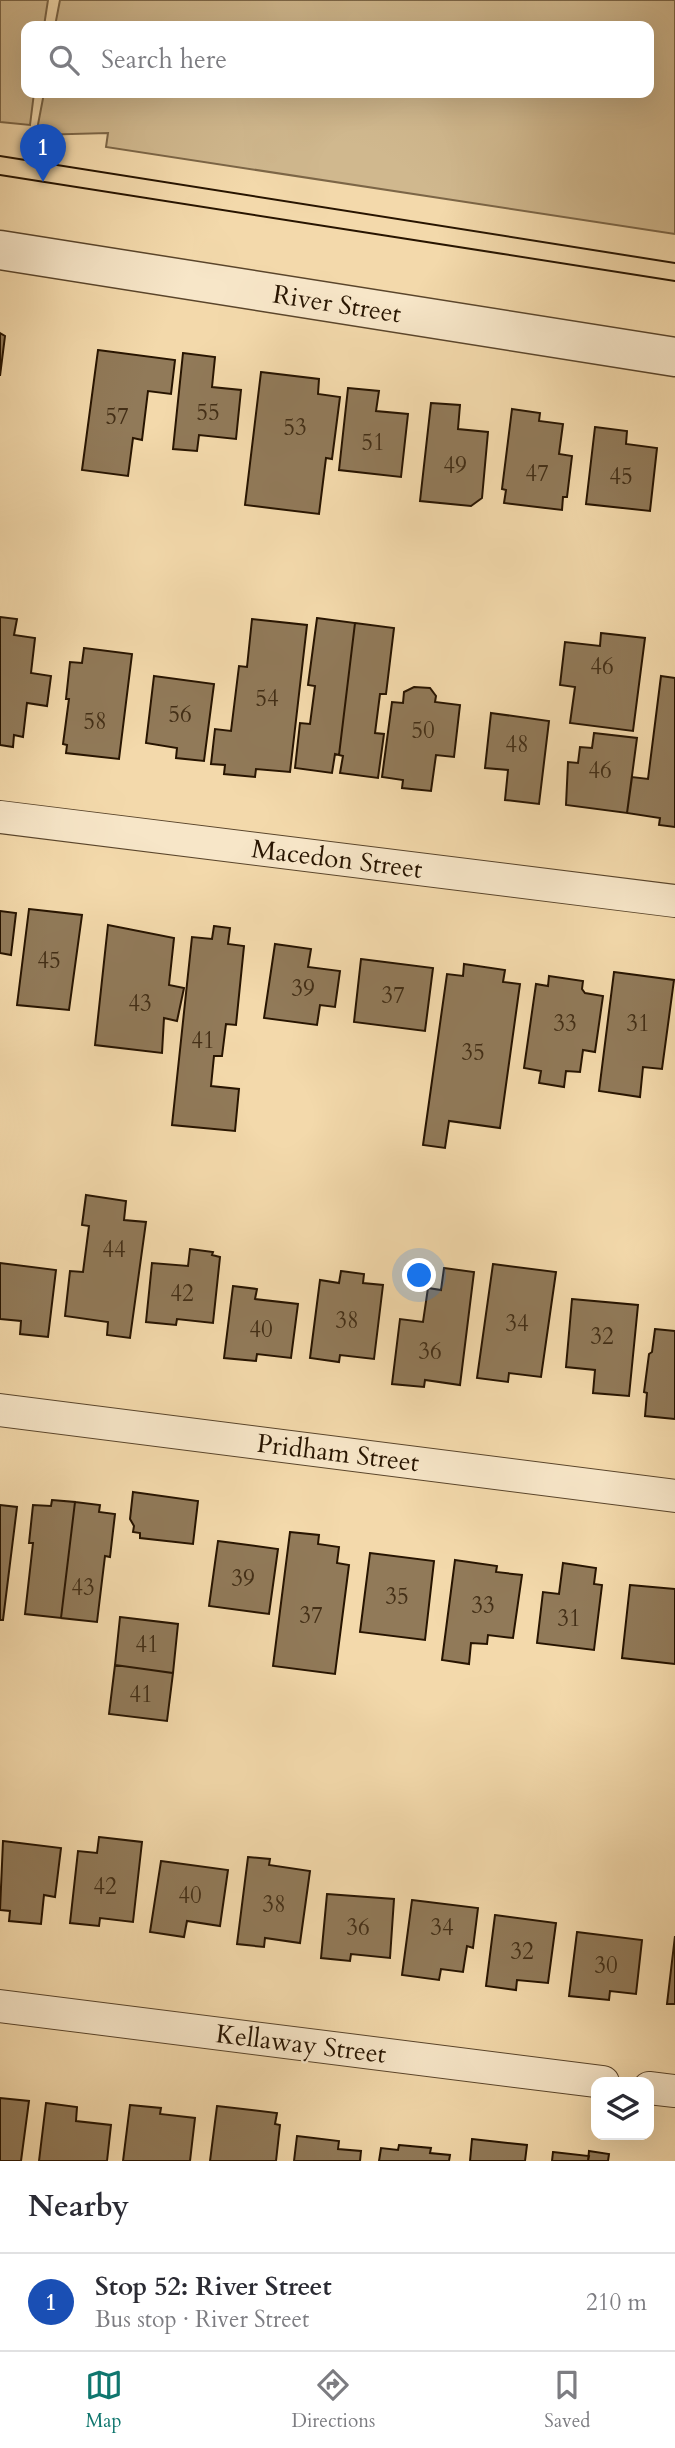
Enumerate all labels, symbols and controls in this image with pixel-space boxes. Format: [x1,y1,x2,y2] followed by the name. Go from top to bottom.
[21,21,654,98] search box
[45,41,83,79] icon: search
[101,42,227,77] text: Search here
[20,124,66,182] pin: 1
[270,277,404,331] street label: River Street
[196,397,220,428] house number: 55
[105,401,129,432] house number: 57
[283,412,307,443] house number: 53
[361,427,385,458] house number: 51
[443,450,467,481] house number: 49
[525,458,549,489] house number: 47
[609,461,633,492] house number: 45
[590,651,614,682] house number: 46
[255,683,279,714] house number: 54
[168,699,192,730] house number: 56
[83,706,107,737] house number: 58
[411,715,435,746] house number: 50
[505,729,529,760] house number: 48
[588,755,612,786] house number: 46
[250,831,424,887] street label: Macedon Street
[37,945,61,976] house number: 45
[291,973,315,1004] house number: 39
[381,980,405,1011] house number: 37
[128,988,152,1019] house number: 43
[553,1008,577,1039] house number: 33
[626,1008,650,1039] house number: 31
[191,1025,215,1056] house number: 41
[461,1037,485,1068] house number: 35
[102,1234,126,1265] house number: 44
[402,1258,436,1292] your location
[170,1278,194,1309] house number: 42
[335,1305,359,1336] house number: 38
[505,1308,529,1339] house number: 34
[249,1314,273,1345] house number: 40
[590,1321,614,1352] house number: 32
[418,1336,442,1367] house number: 36
[255,1426,421,1480] street label: Pridham Street
[231,1563,255,1594] house number: 39
[71,1572,95,1603] house number: 43
[385,1581,409,1612] house number: 35
[471,1590,495,1621] house number: 33
[299,1600,323,1631] house number: 37
[557,1603,581,1634] house number: 31
[135,1629,159,1660] house number: 41
[129,1679,153,1710] house number: 41
[93,1871,117,1902] house number: 42
[178,1880,202,1911] house number: 40
[262,1889,286,1920] house number: 38
[346,1912,370,1943] house number: 36
[430,1912,454,1943] house number: 34
[510,1936,534,1967] house number: 32
[594,1950,618,1981] house number: 30
[214,2016,388,2072] street label: Kellaway Street
[591,2077,654,2140] map controls
[591,2077,654,2140] button: layers
[28,2186,129,2227] text: Nearby
[95,2269,332,2304] text: Stop 52: River Street
[45,2287,57,2318] text: 1
[586,2287,647,2318] text: 210 m
[95,2304,309,2335] text: Bus stop · River Street
[85,2366,123,2434] tab: Map
[292,2366,375,2434] tab: Directions
[544,2366,590,2434] tab: Saved

